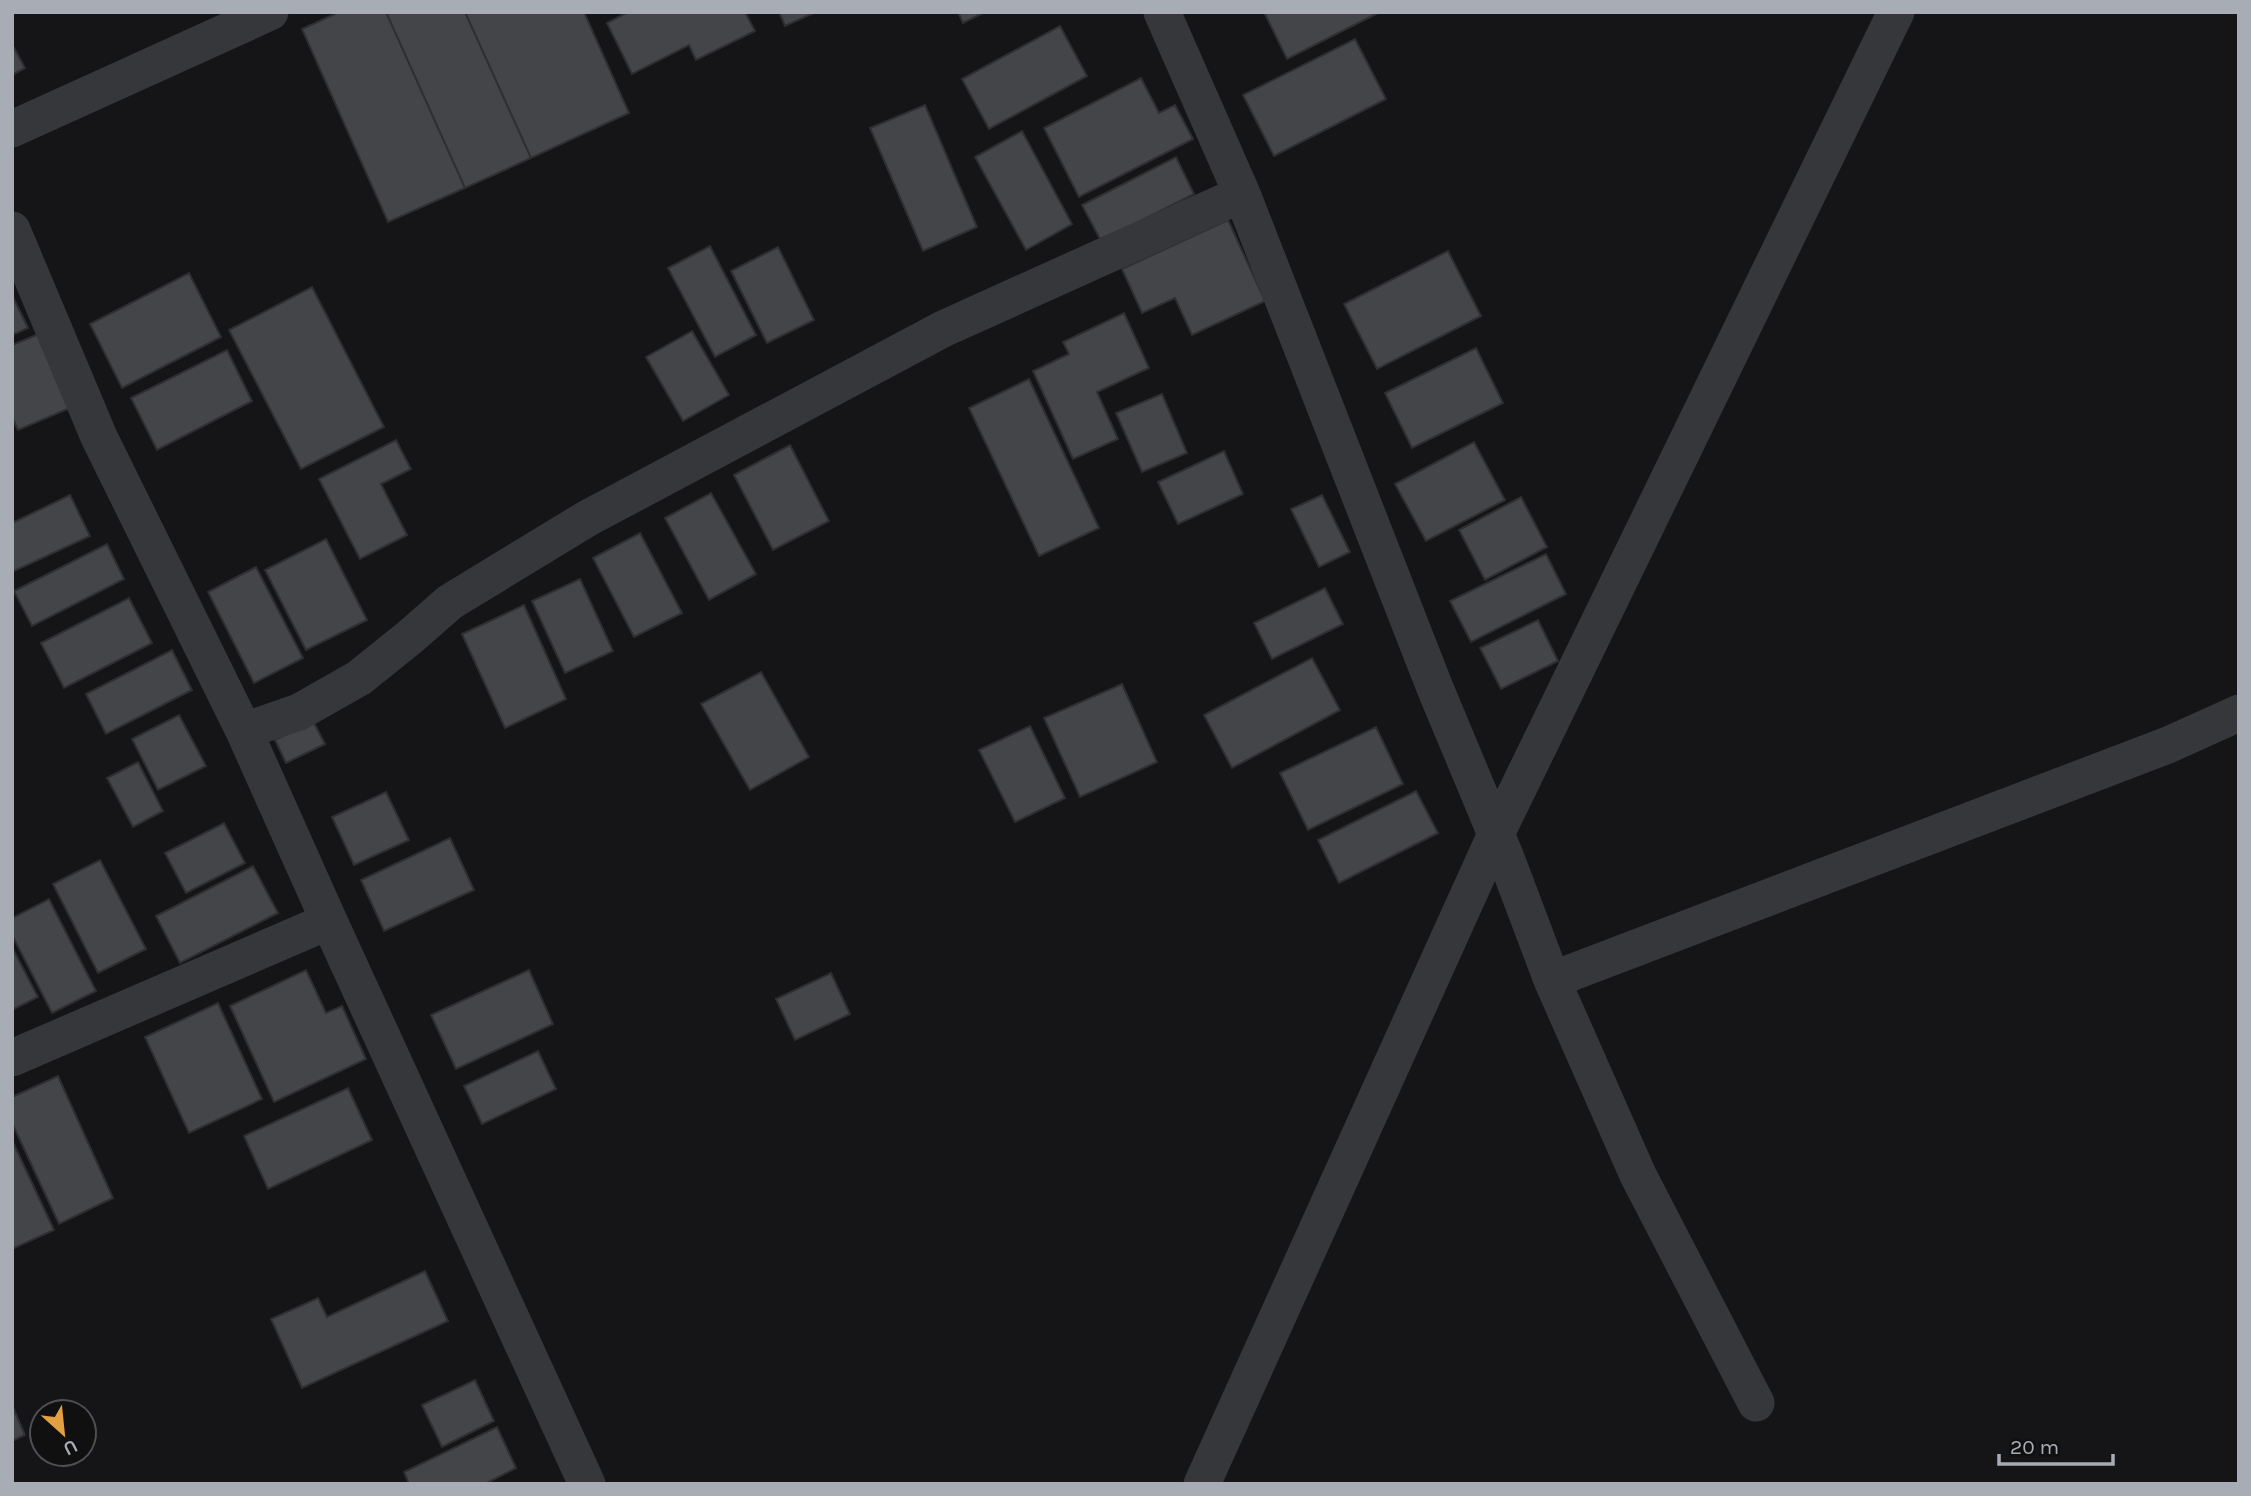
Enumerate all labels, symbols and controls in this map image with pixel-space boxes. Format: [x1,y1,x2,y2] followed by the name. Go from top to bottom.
[28,1398,98,1468] north arrow
[1999,1422,2113,1466] scale bar
[59,1434,81,1460] text: U
[2010,1435,2059,1459] text: 20 m

